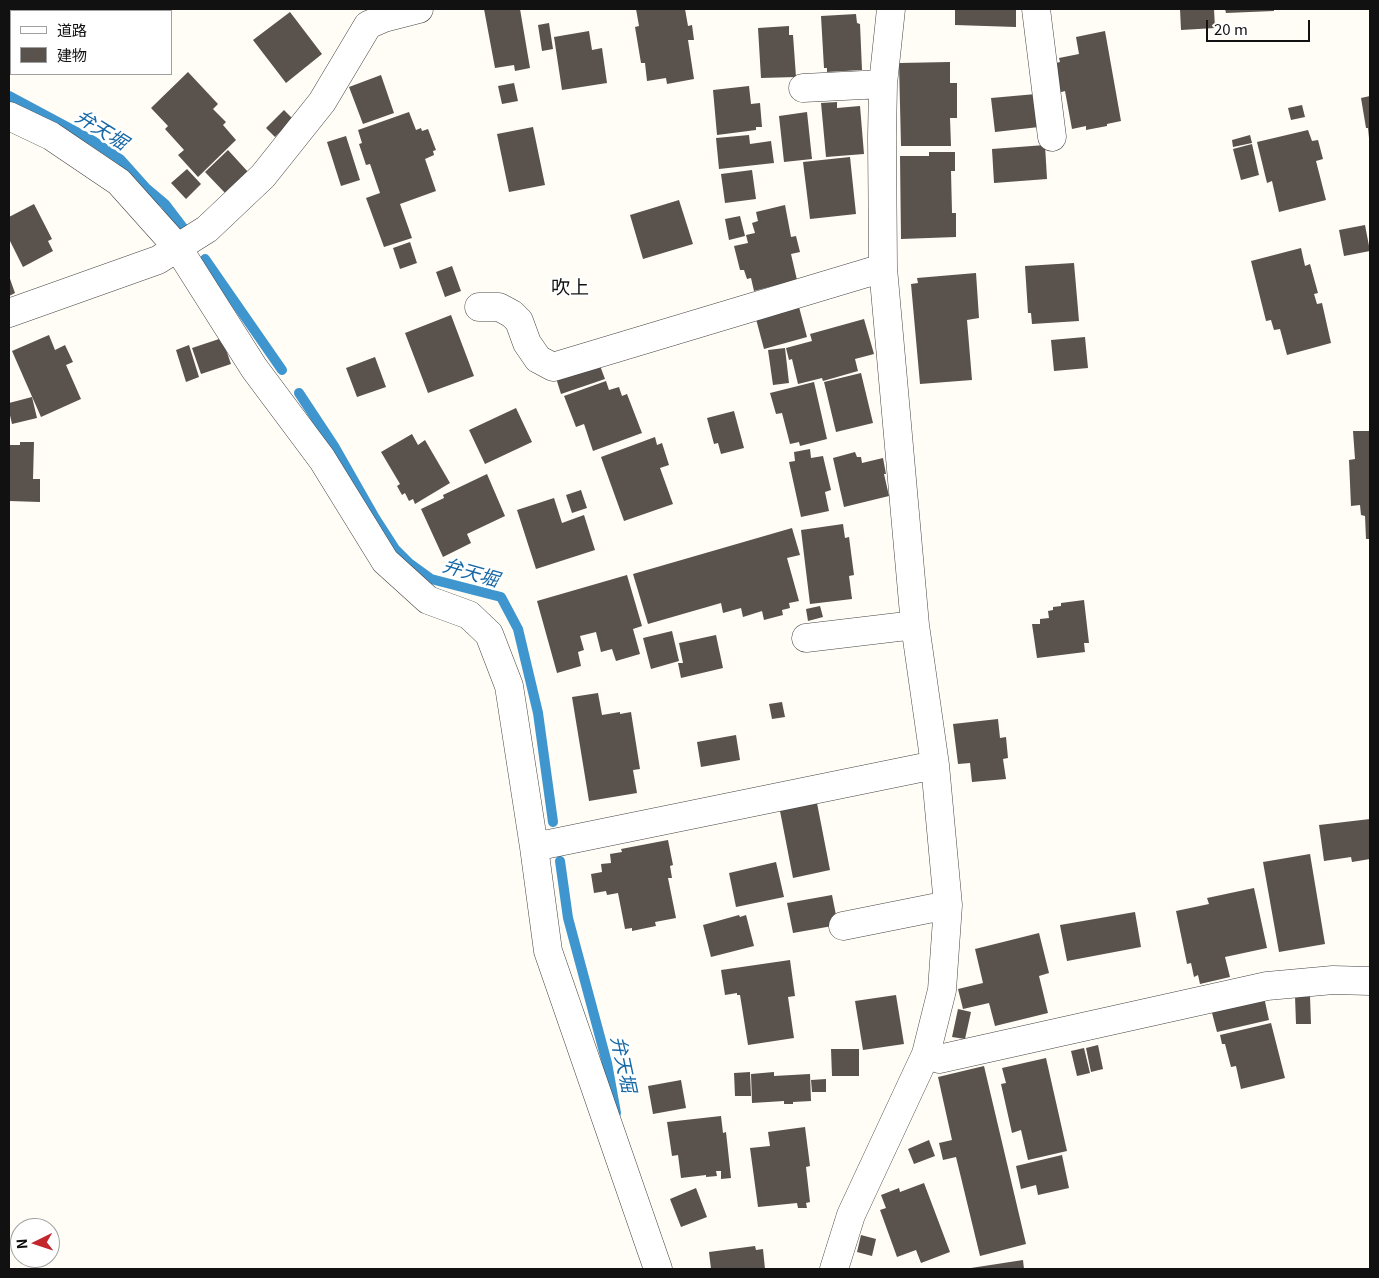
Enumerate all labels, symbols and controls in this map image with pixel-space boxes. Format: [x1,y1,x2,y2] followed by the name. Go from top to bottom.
[10,10,172,75] legend
[1209,10,1313,42] scale bar
[1214,18,1248,39] text: 20 m
[57,19,87,40] text: 道路
[57,44,87,65] text: 建物
[72,104,132,154] water label: 弁天堀
[551,276,589,298] district label: 吹上
[440,553,502,591] water label: 弁天堀
[607,1034,641,1094] water label: 弁天堀
[10,1218,60,1268] north arrow
[11,1238,31,1250] text: N

